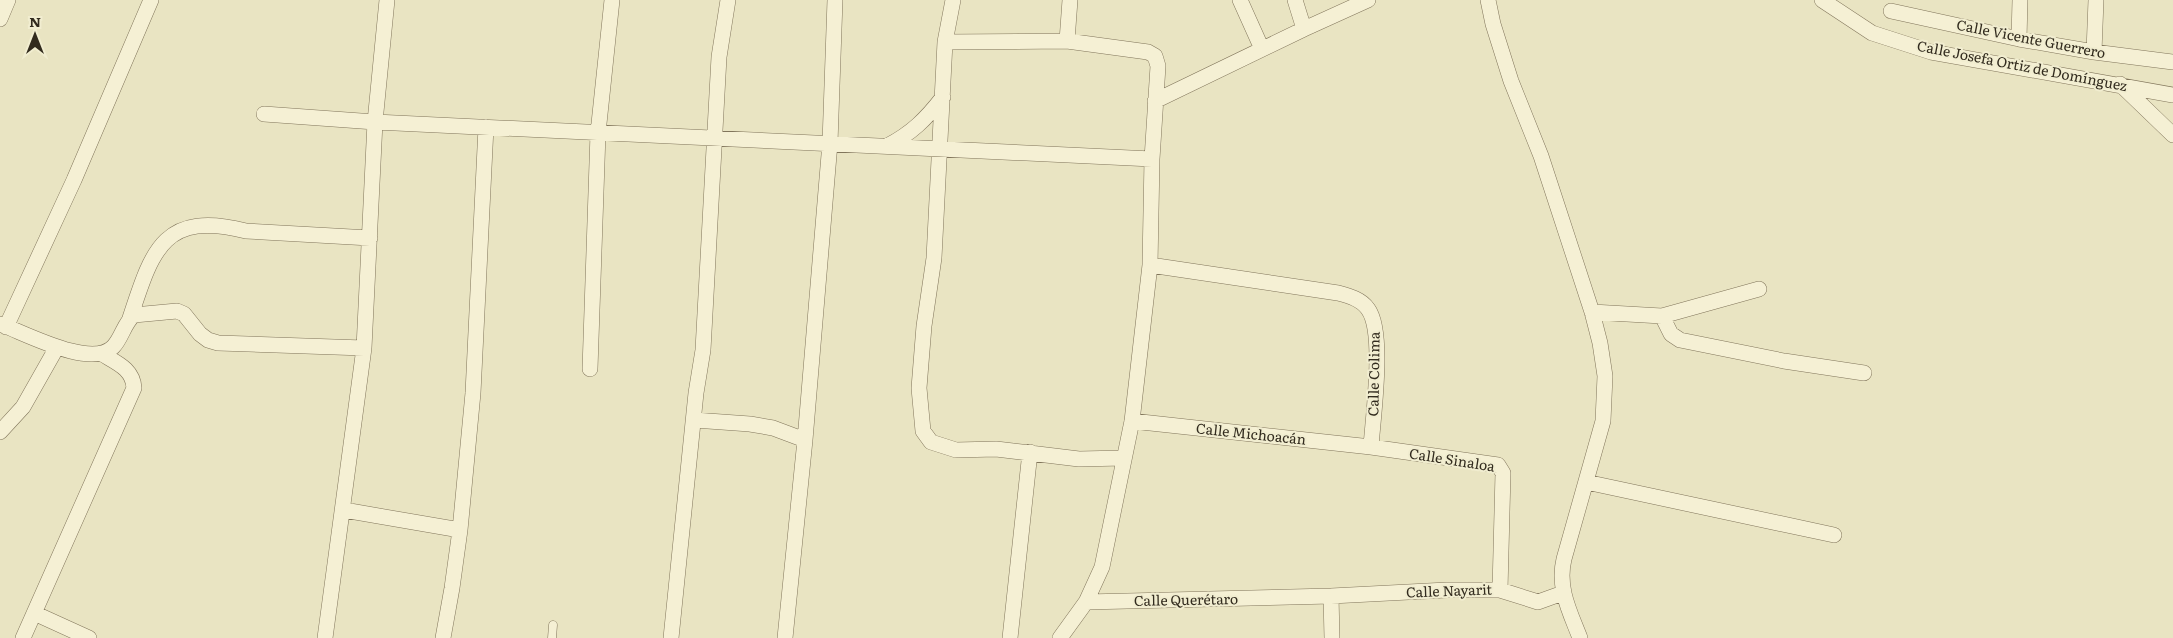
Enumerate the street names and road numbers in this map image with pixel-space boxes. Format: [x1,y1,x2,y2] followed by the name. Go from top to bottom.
[1955,14,2107,62] street label: Calle Vicente Guerrero
[1915,35,2129,95] street label: Calle Josefa Ortiz de Domínguez
[1362,331,1384,417] street label: Calle Colima
[1195,417,1307,449] street label: Calle Michoacán
[1408,442,1497,476] street label: Calle Sinaloa
[1406,578,1493,601] street label: Calle Nayarit
[1134,588,1238,610] street label: Calle Querétaro

